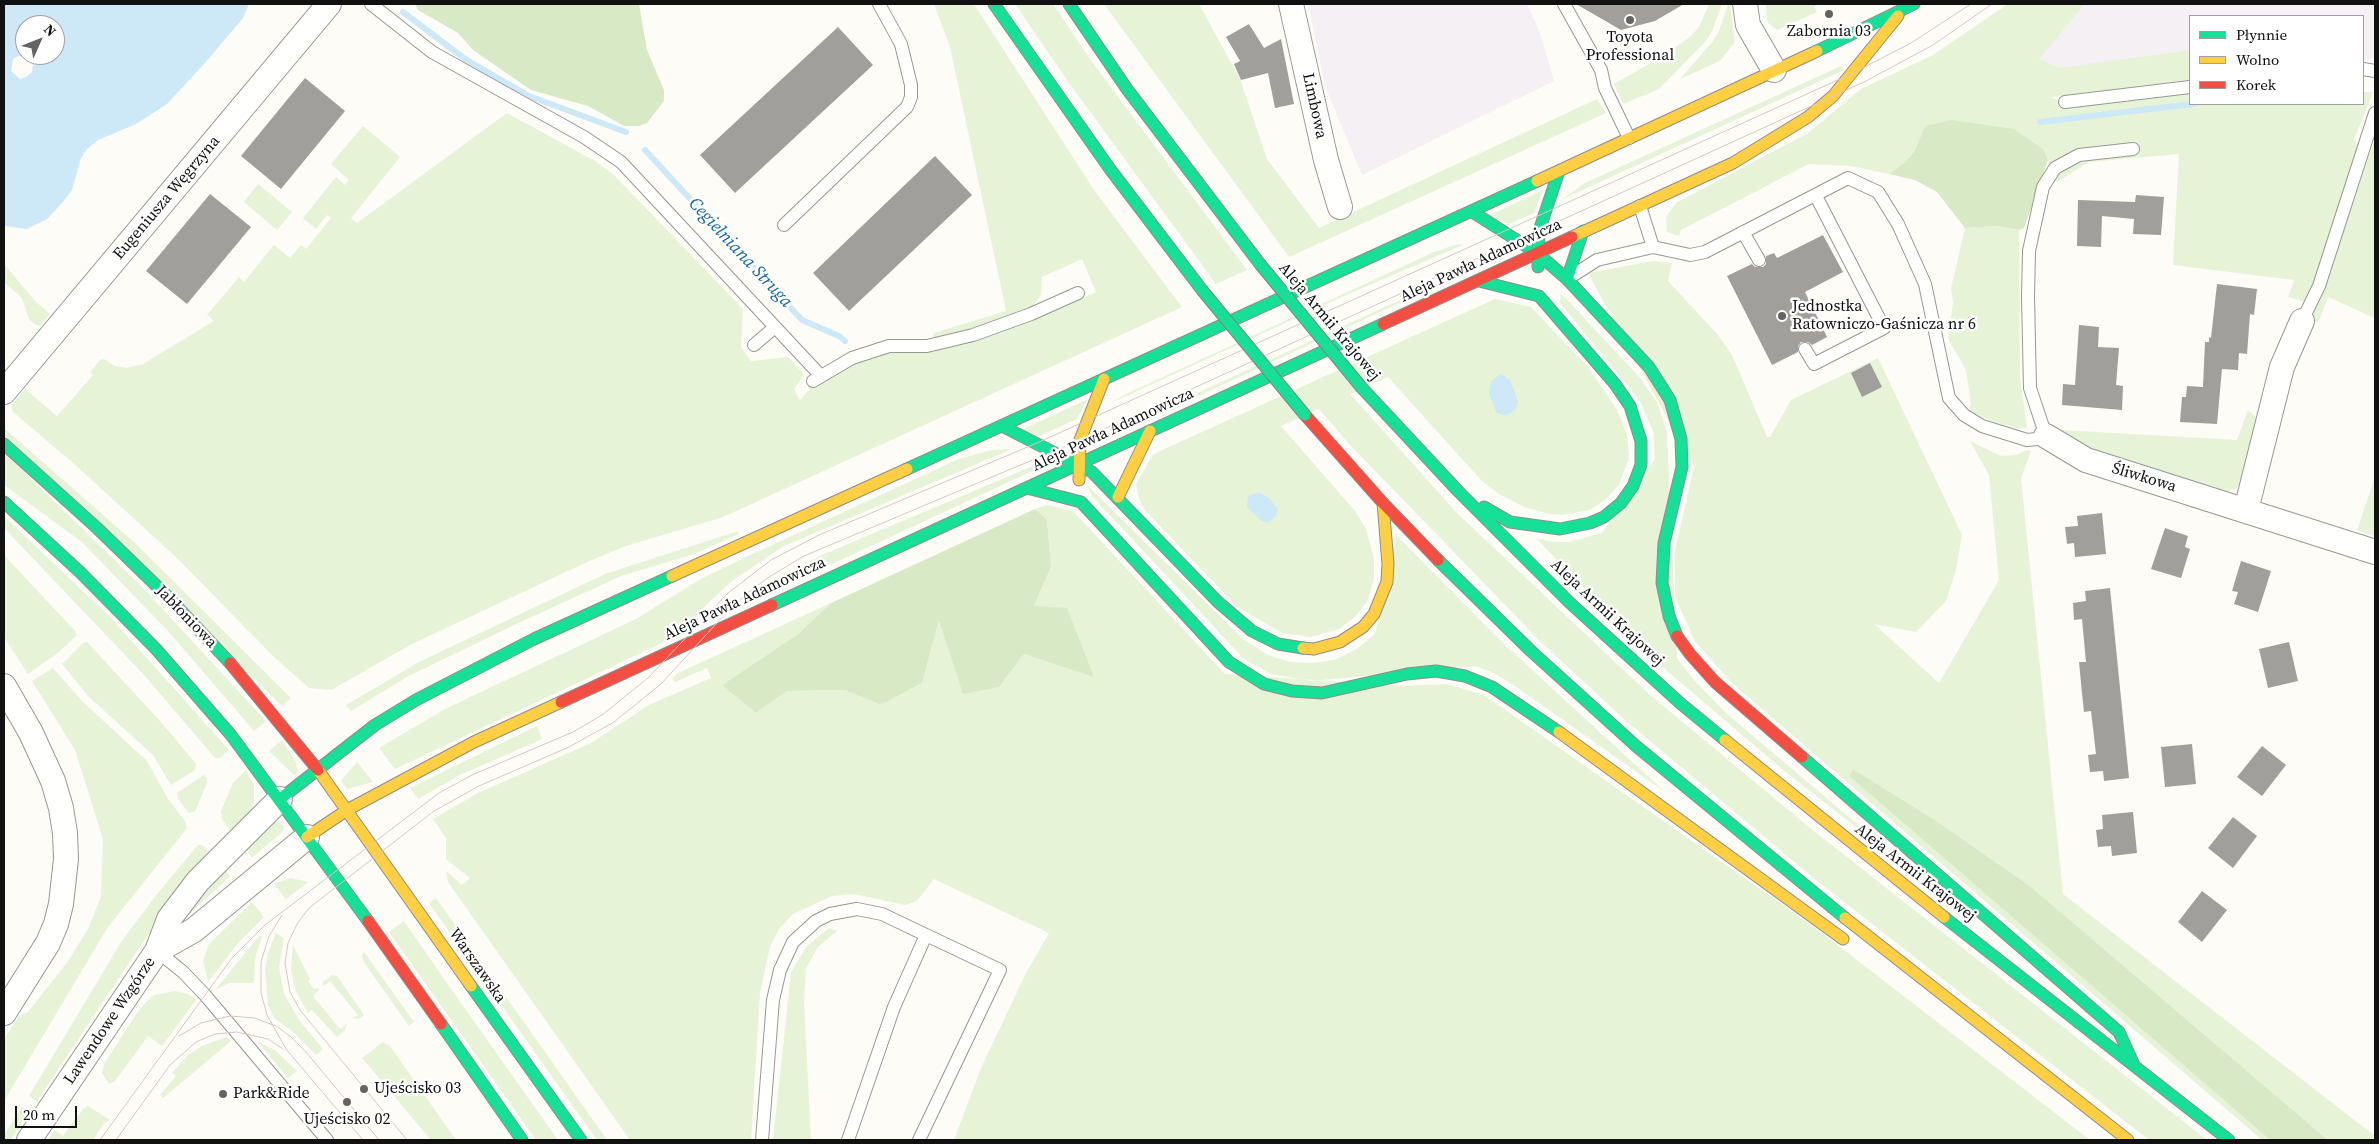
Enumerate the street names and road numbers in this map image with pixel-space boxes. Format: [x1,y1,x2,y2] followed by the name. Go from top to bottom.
[1298,71,1330,141] street label: Limbowa
[110,132,224,264] street label: Eugeniusza Węgrzyna
[1397,215,1565,307] street label: Aleja Pawła Adamowicza
[1274,259,1384,385] street label: Aleja Armii Krajowej
[1029,384,1197,476] street label: Aleja Pawła Adamowicza
[2109,459,2179,497] street label: Śliwkowa
[661,553,829,645] street label: Aleja Pawła Adamowicza
[1546,555,1668,671] street label: Aleja Armii Krajowej
[151,582,221,652] street label: Jabłoniowa
[1851,820,1979,926] street label: Aleja Armii Krajowej
[444,925,510,1007] street label: Warszawska
[60,954,160,1088] street label: Lawendowe Wzgórze

